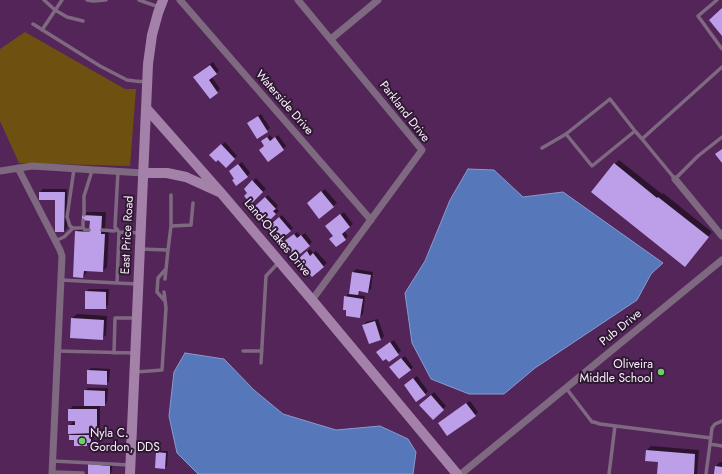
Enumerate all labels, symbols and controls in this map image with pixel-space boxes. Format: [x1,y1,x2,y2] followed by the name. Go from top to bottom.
[252,68,316,138] street label: Waterside Drive
[376,79,432,145] street label: Parkland Drive
[119,195,137,275] street label: East Price Road
[241,196,313,280] street label: Land-O-Lakes Drive
[597,307,645,349] street label: Pub Drive
[579,358,653,386] place label: Oliveira Middle School
[656,367,666,377] marker: Oliveira Middle School
[90,427,160,455] place label: Nyla C. Gordon, DDS
[77,436,87,446] marker: Nyla C. Gordon, DDS

